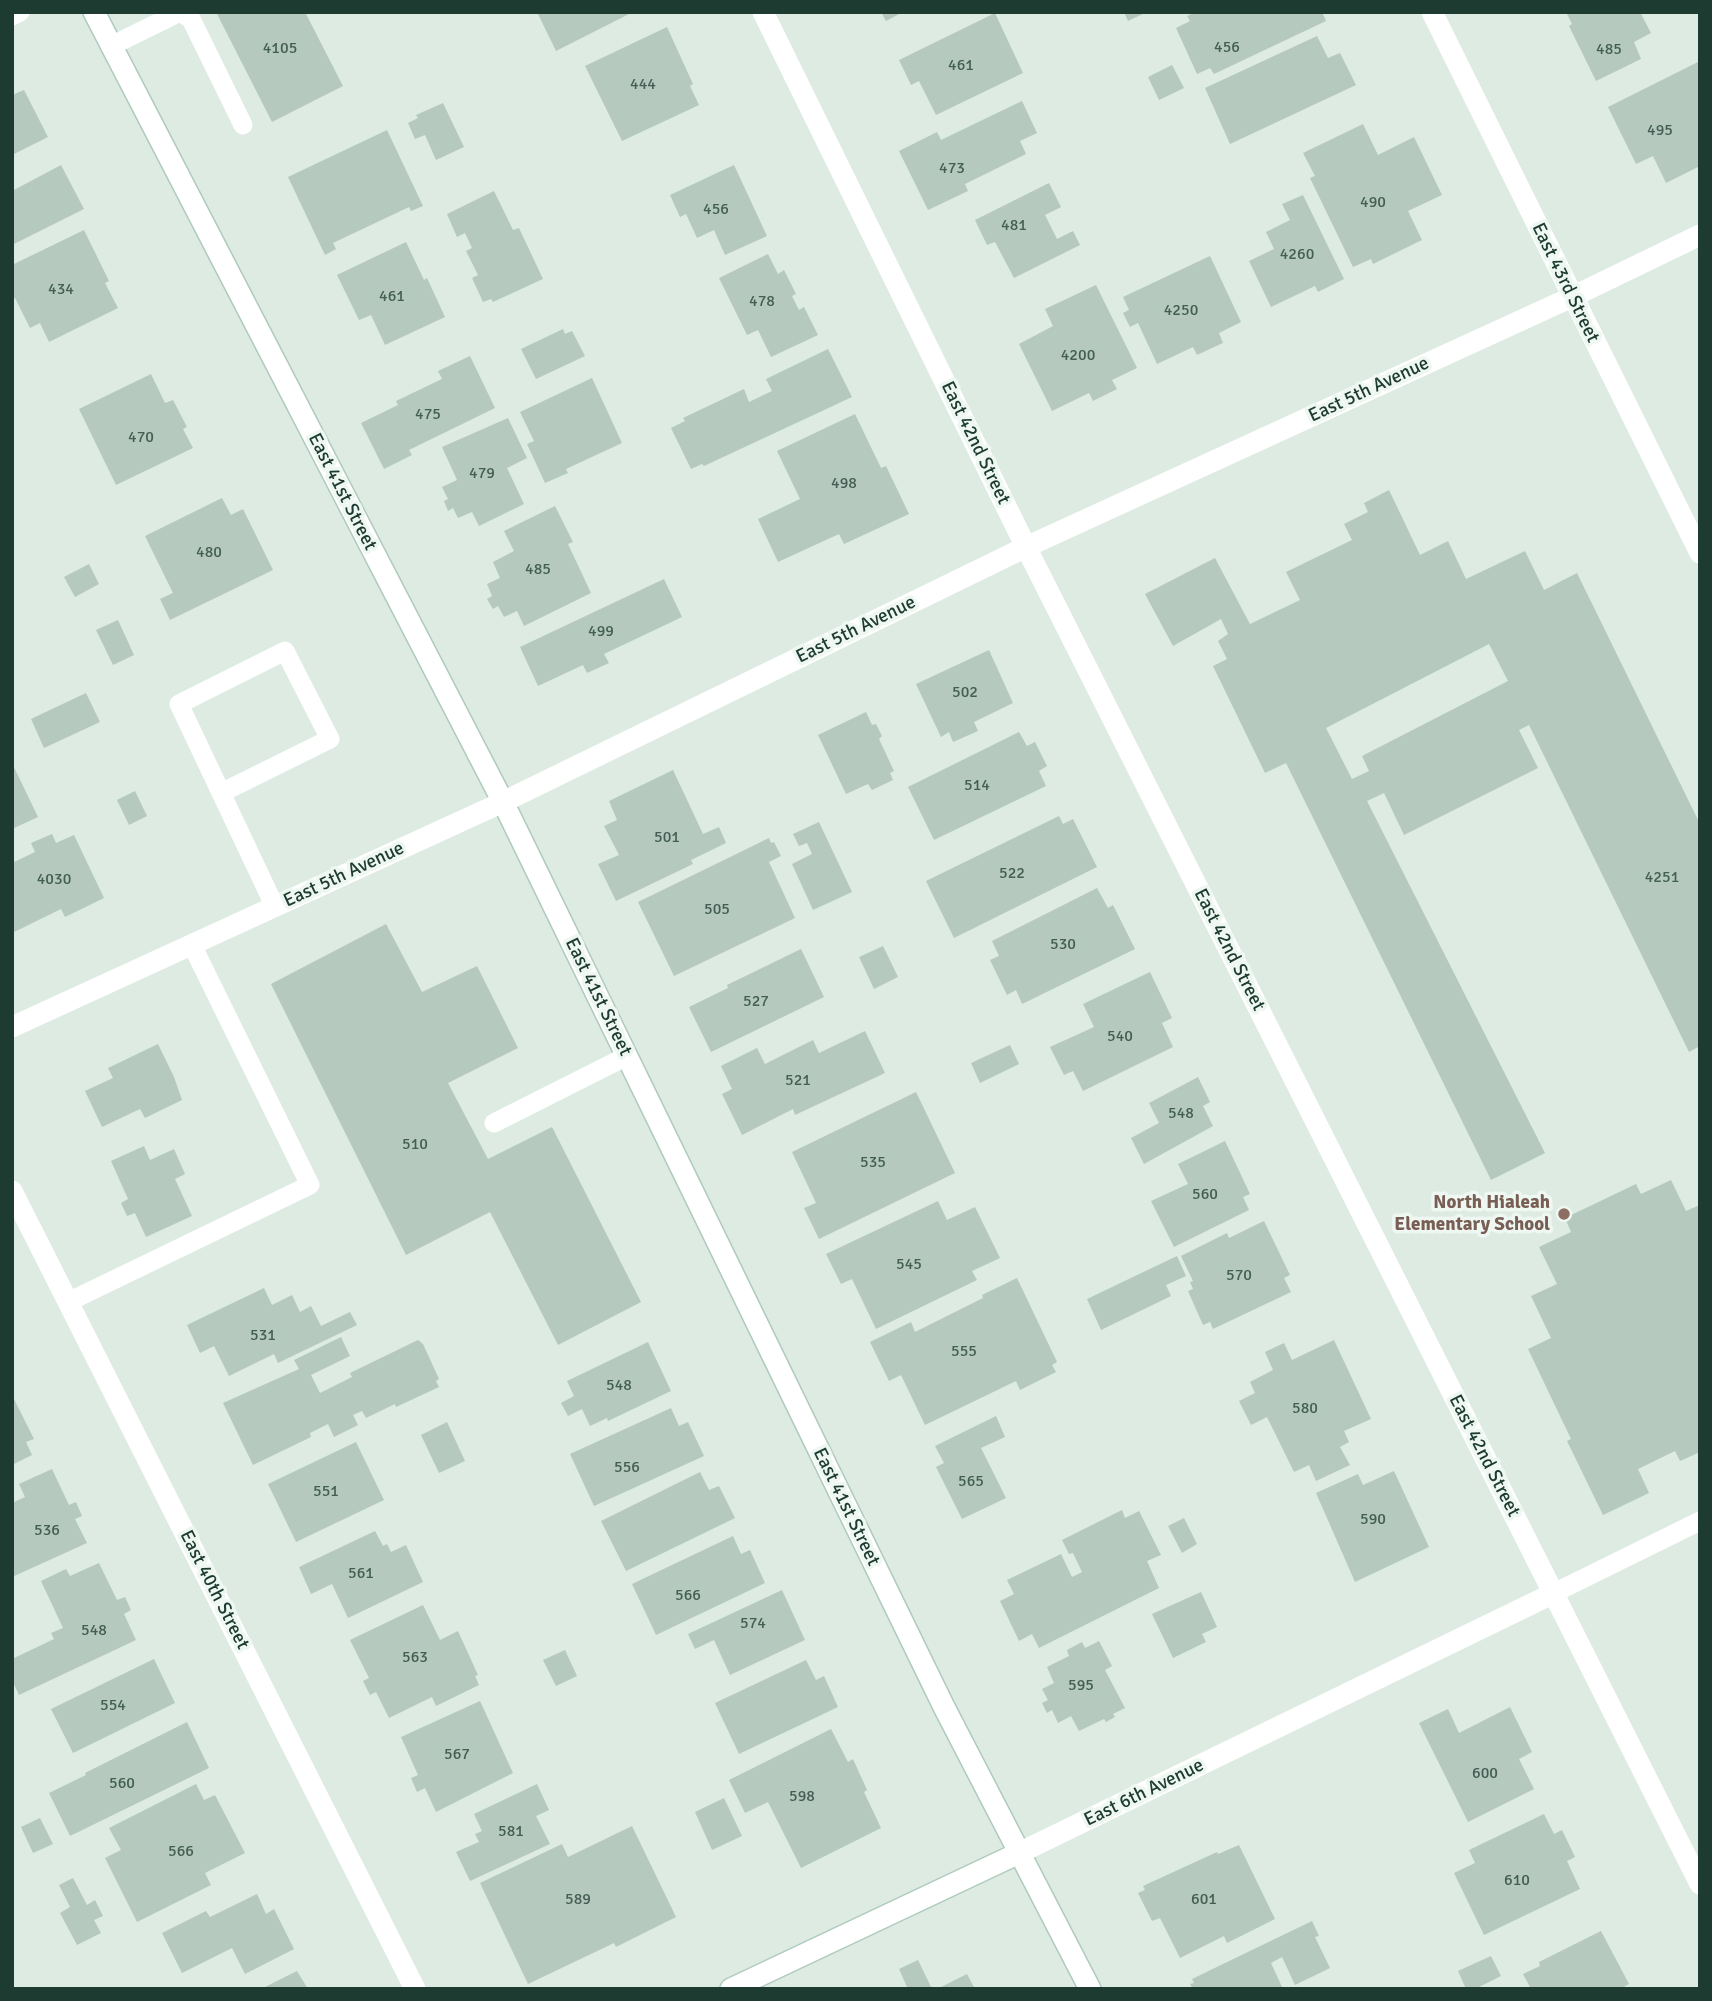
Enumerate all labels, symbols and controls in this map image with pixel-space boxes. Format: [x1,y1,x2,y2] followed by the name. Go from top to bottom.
[1214,38,1240,58] house number: 456
[263,39,297,59] house number: 4105
[1596,40,1622,60] house number: 485
[948,56,974,76] house number: 461
[630,75,656,95] house number: 444
[1647,121,1673,141] house number: 495
[939,159,965,179] house number: 473
[1360,193,1386,213] house number: 490
[703,200,729,220] house number: 456
[1001,216,1027,236] house number: 481
[1526,219,1604,347] street label: East 43rd Street
[1280,245,1314,265] house number: 4260
[48,280,74,300] house number: 434
[379,287,405,307] house number: 461
[749,292,775,312] house number: 478
[1164,301,1198,321] house number: 4250
[1061,346,1095,366] house number: 4200
[1305,352,1433,428] street label: East 5th Avenue
[935,378,1015,508] street label: East 42nd Street
[415,405,441,425] house number: 475
[128,428,154,448] house number: 470
[303,430,381,554] street label: East 41st Street
[469,464,495,484] house number: 479
[831,474,857,494] house number: 498
[196,543,222,563] house number: 480
[525,560,551,580] house number: 485
[792,591,920,669] street label: East 5th Avenue
[588,622,614,642] house number: 499
[952,683,978,703] house number: 502
[964,776,990,796] house number: 514
[654,828,680,848] house number: 501
[280,837,408,913] street label: East 5th Avenue
[999,864,1025,884] house number: 522
[1645,868,1679,888] house number: 4251
[37,870,71,890] house number: 4030
[1188,885,1270,1015] street label: East 42nd Street
[704,900,730,920] house number: 505
[560,934,636,1060] street label: East 41st Street
[1050,935,1076,955] house number: 530
[743,992,769,1012] house number: 527
[1107,1027,1133,1047] house number: 540
[785,1071,811,1091] house number: 521
[1168,1104,1194,1124] house number: 548
[402,1135,428,1155] house number: 510
[860,1153,886,1173] house number: 535
[1192,1185,1218,1205] house number: 560
[1394,1192,1550,1236] place label: North Hialeah Elementary School
[1556,1206,1572,1222] marker: North Hialeah Elementary School
[896,1255,922,1275] house number: 545
[1226,1266,1252,1286] house number: 570
[250,1326,276,1346] house number: 531
[951,1342,977,1362] house number: 555
[606,1376,632,1396] house number: 548
[1443,1391,1525,1521] street label: East 42nd Street
[1292,1399,1318,1419] house number: 580
[808,1444,884,1570] street label: East 41st Street
[614,1458,640,1478] house number: 556
[958,1472,984,1492] house number: 565
[313,1482,339,1502] house number: 551
[1360,1510,1386,1530] house number: 590
[34,1521,60,1541] house number: 536
[174,1527,254,1653] street label: East 40th Street
[348,1564,374,1584] house number: 561
[675,1586,701,1606] house number: 566
[740,1614,766,1634] house number: 574
[81,1621,107,1641] house number: 548
[402,1648,428,1668] house number: 563
[1068,1676,1094,1696] house number: 595
[100,1696,126,1716] house number: 554
[444,1745,470,1765] house number: 567
[1080,1754,1208,1832] street label: East 6th Avenue
[1472,1764,1498,1784] house number: 600
[109,1774,135,1794] house number: 560
[789,1787,815,1807] house number: 598
[498,1822,524,1842] house number: 581
[168,1842,194,1862] house number: 566
[1504,1871,1530,1891] house number: 610
[565,1890,591,1910] house number: 589
[1191,1890,1217,1910] house number: 601

